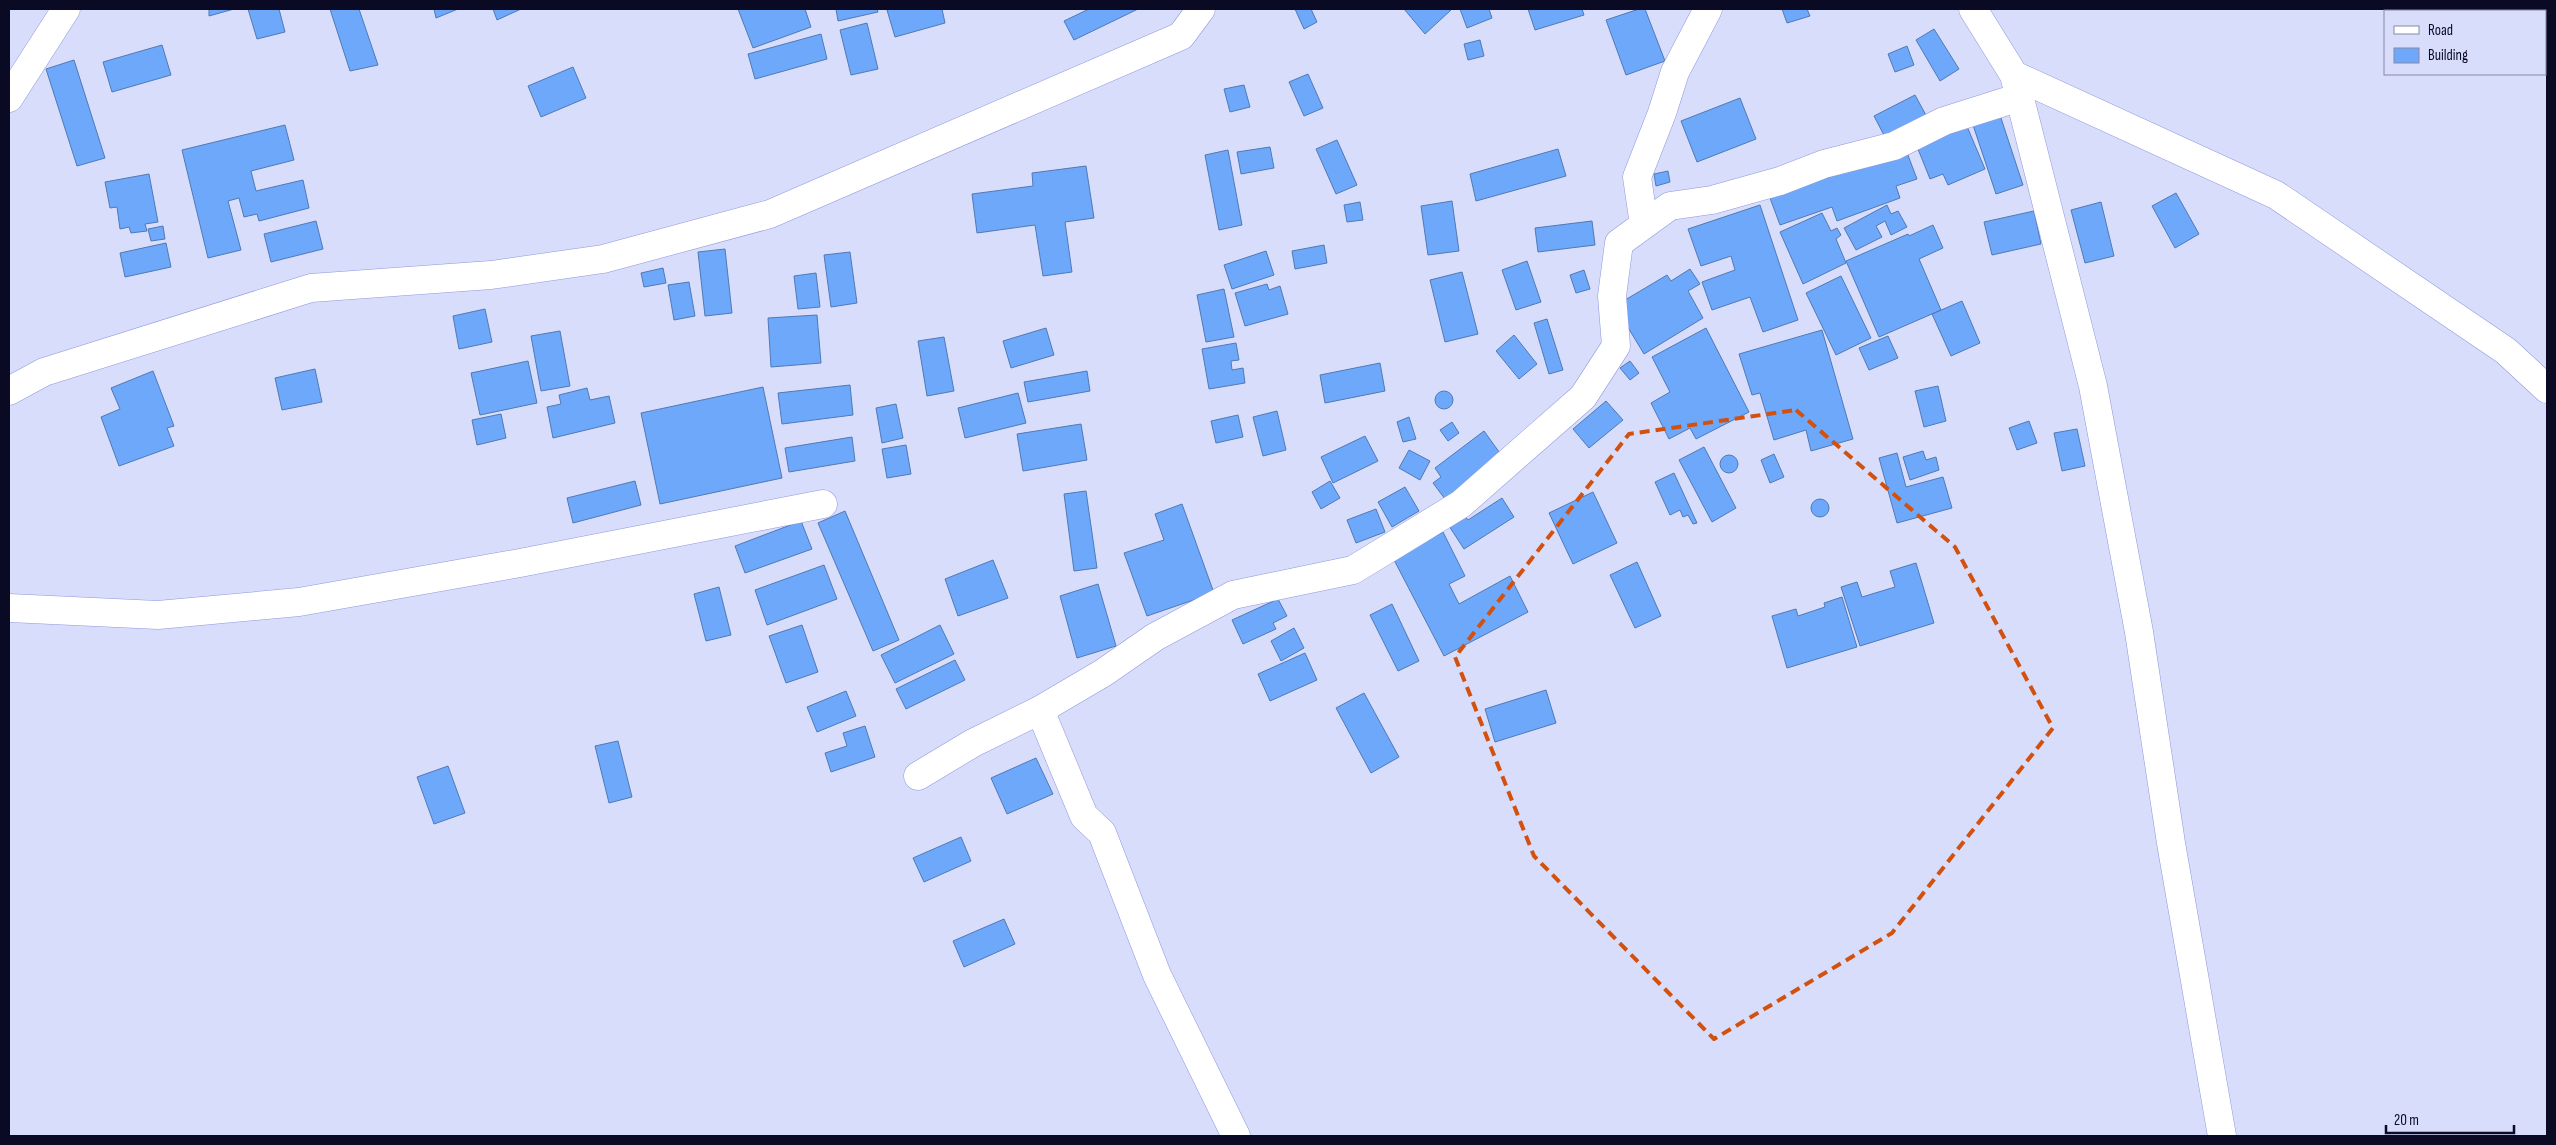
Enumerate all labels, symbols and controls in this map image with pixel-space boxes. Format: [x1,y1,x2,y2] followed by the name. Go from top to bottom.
[2384,10,2546,75] legend
[2428,21,2453,40] text: Road
[2428,46,2468,65] text: Building
[2386,1102,2514,1134] scale bar
[2394,1111,2419,1130] text: 20 m

